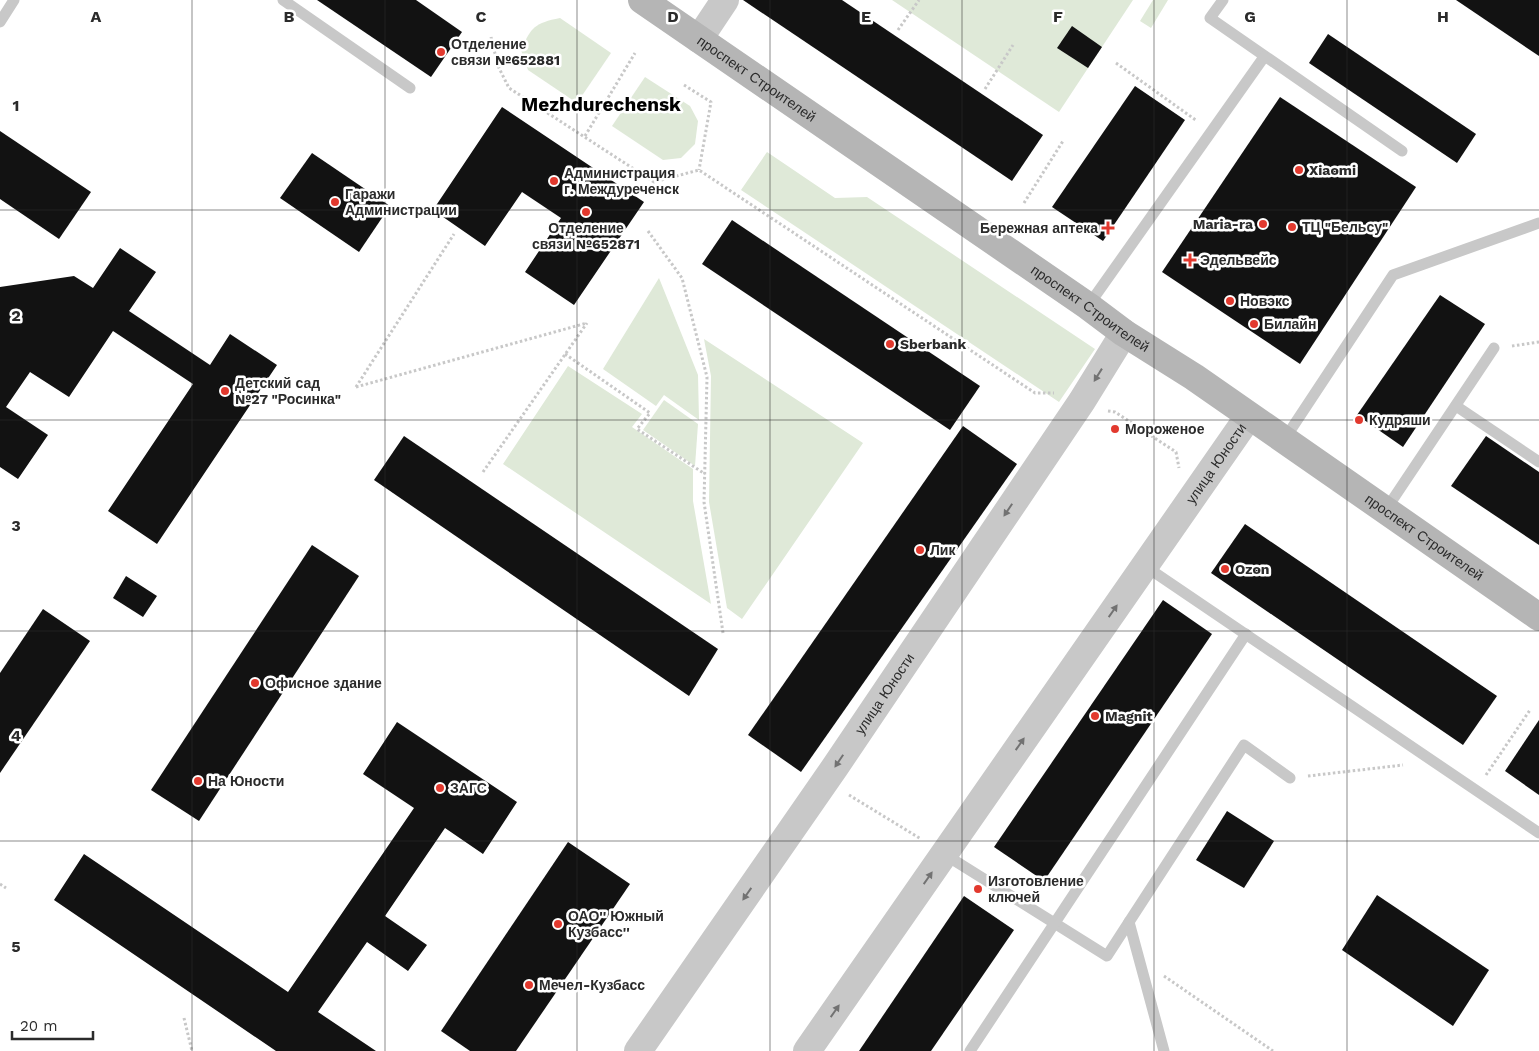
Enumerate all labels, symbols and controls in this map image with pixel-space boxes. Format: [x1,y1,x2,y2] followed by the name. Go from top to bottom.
[91,7,102,26] text: A
[284,7,295,26] text: B
[476,7,487,26] text: C
[667,7,679,26] text: D
[861,7,871,26] text: E
[1053,7,1063,26] text: F
[1244,7,1256,26] text: G
[1437,7,1449,26] text: H
[694,32,819,125] street label: проспект Строителей
[451,36,560,68] place label: Отделение связи №652881
[435,46,447,58] marker: Отделение связи №652881
[521,93,681,116] district label: Mezhdurechensk
[13,96,19,115] text: 1
[1309,162,1356,178] place label: Xiaomi
[1293,164,1305,176] marker: Xiaomi
[564,165,680,197] place label: Администрация г. Междуреченск
[548,175,560,187] marker: Администрация г. Междуреченск
[345,186,457,218] place label: Гаражи Администрации
[329,196,341,208] marker: Гаражи Администрации
[580,206,592,218] marker: Отделение связи №652871
[1193,216,1254,232] place label: Maria-ra
[1257,218,1269,230] marker: Maria-ra
[1302,219,1388,235] place label: ТЦ "Бельсу"
[532,220,640,252] place label: Отделение связи №652871
[980,220,1098,236] place label: Бережная аптека
[1286,221,1298,233] marker: ТЦ "Бельсу"
[1102,222,1114,234] marker: Бережная аптека
[1200,252,1277,268] place label: Эдельвейс
[1184,254,1196,266] marker: Эдельвейс
[1028,261,1152,355] street label: проспект Строителей
[1240,293,1290,309] place label: Новэкс
[1224,295,1236,307] marker: Новэкс
[11,306,21,325] text: 2
[1264,316,1316,332] place label: Билайн
[1248,318,1260,330] marker: Билайн
[900,336,966,352] place label: Sberbank
[884,338,896,350] marker: Sberbank
[1094,368,1103,381] one-way arrow
[235,375,341,407] place label: Детский сад №27 "Росинка"
[219,385,231,397] marker: Детский сад №27 "Росинка"
[1369,412,1431,428] place label: Кудряши
[1353,414,1365,426] marker: Кудряши
[1183,420,1250,507] street label: улица Юности
[1125,421,1205,437] place label: Мороженое
[1109,423,1121,435] marker: Мороженое
[1362,490,1486,584] street label: проспект Строителей
[1003,503,1013,517] one-way arrow
[11,516,21,535] text: 3
[930,542,956,558] place label: Лик
[914,544,926,556] marker: Лик
[1235,561,1270,577] place label: Ozon
[1219,563,1231,575] marker: Ozon
[1108,604,1118,618] one-way arrow
[851,650,917,737] street label: улица Юности
[265,675,382,691] place label: Офисное здание
[249,677,261,689] marker: Офисное здание
[1105,708,1153,724] place label: Magnit
[1089,710,1101,722] marker: Magnit
[11,726,21,745] text: 4
[1015,738,1025,751] one-way arrow
[834,754,844,767] one-way arrow
[208,773,284,789] place label: На Юности
[192,775,204,787] marker: На Юности
[450,780,487,796] place label: ЗАГС
[434,782,446,794] marker: ЗАГС
[923,871,933,885] one-way arrow
[988,873,1084,905] place label: Изготовление ключей
[972,883,984,895] marker: Изготовление ключей
[742,888,752,901] one-way arrow
[568,908,664,940] place label: ОАО'' Южный Кузбасс''
[552,918,564,930] marker: ОАО'' Южный Кузбасс''
[11,937,21,956] text: 5
[539,977,645,993] place label: Мечел-Кузбасс
[523,979,535,991] marker: Мечел-Кузбасс
[830,1004,840,1018] one-way arrow
[12,1008,94,1040] scale bar
[20,1017,58,1035] text: 20 m

